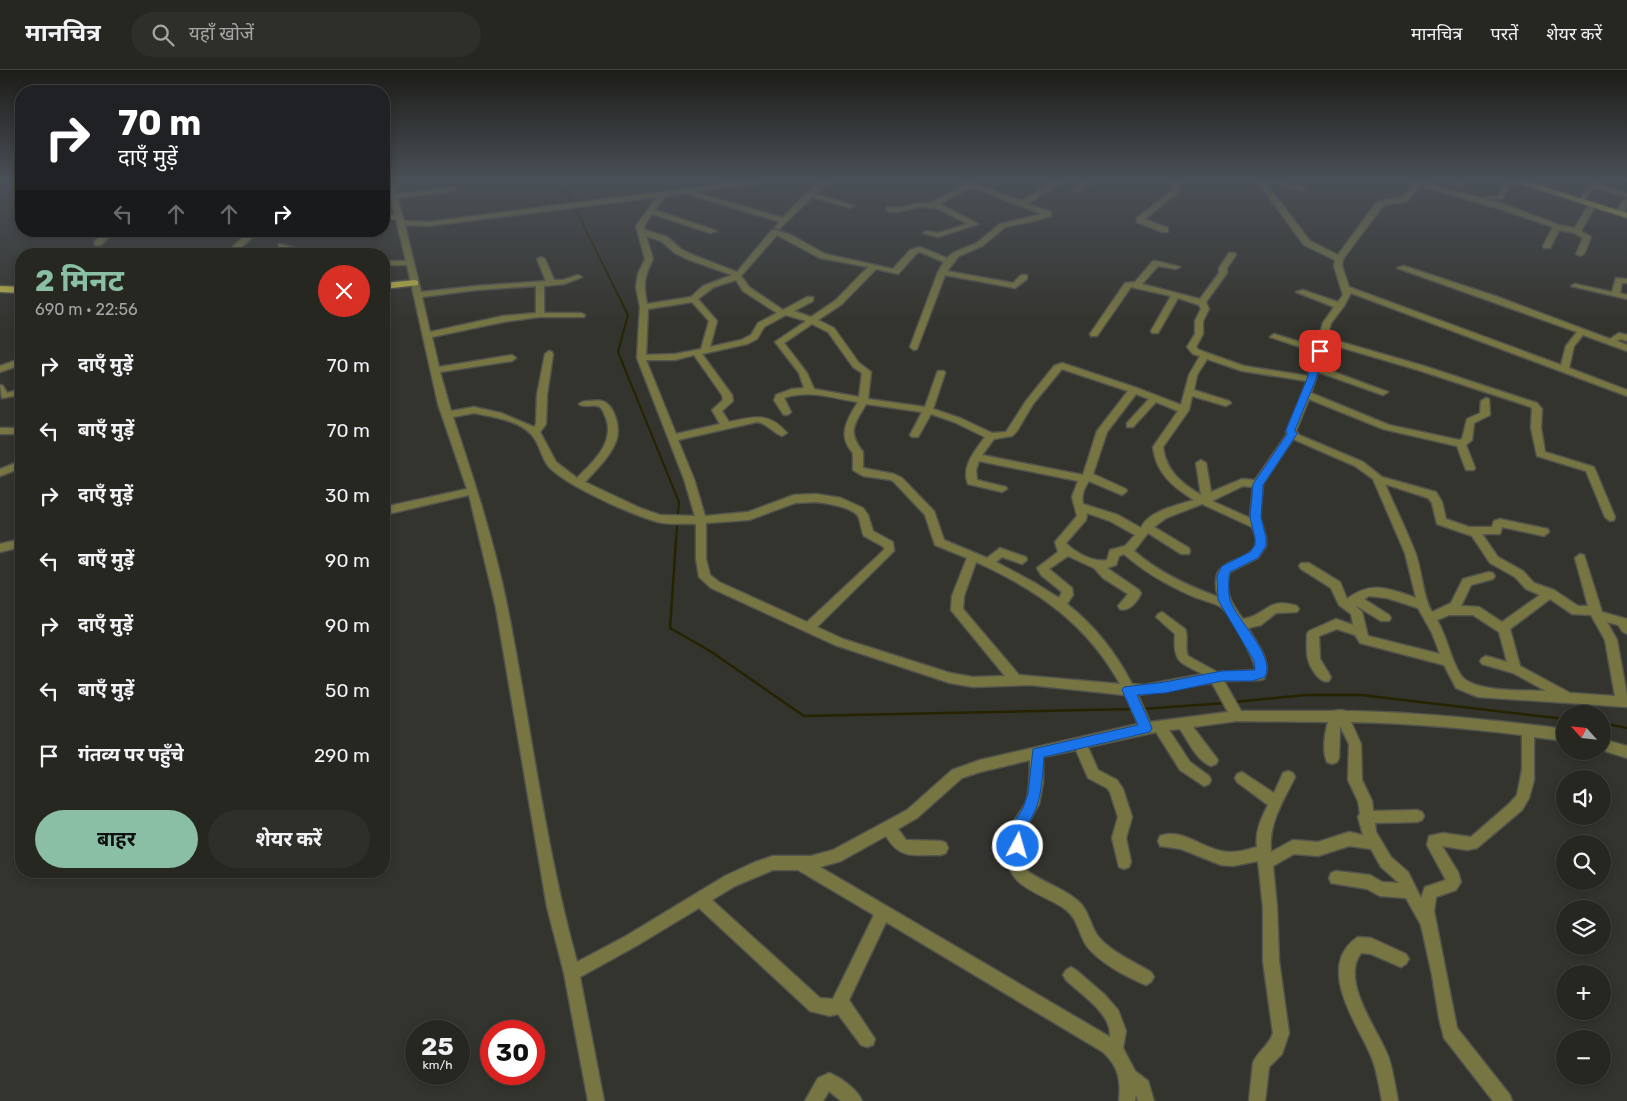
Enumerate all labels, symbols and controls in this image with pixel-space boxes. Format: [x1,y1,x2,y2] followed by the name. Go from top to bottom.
[131,12,481,57] search box
[25,19,101,47] text: मानचित्र
[149,21,177,49] icon: search
[189,22,254,45] text: यहाँ खोजें
[1411,23,1463,45] text: मानचित्र
[1491,23,1518,45] text: परतें
[1546,23,1602,45] text: शेयर करें
[118,102,201,144] text: 70 m
[35,105,100,170] icon: right
[118,144,178,171] text: दाएँ मुड़ें
[109,200,137,228] icon: left
[162,200,190,228] icon: ahead
[215,200,243,228] icon: ahead
[268,200,296,228] icon: right
[35,263,124,299] text: 2 मिनट
[318,265,370,317] button: close
[35,300,138,319] text: 690 m · 22:56
[1299,330,1341,372] pin
[1306,337,1334,365] icon: arrive
[35,352,63,380] icon: right
[78,353,133,376] text: दाएँ मुड़ें
[327,354,370,377] text: 70 m
[35,417,63,445] icon: left
[78,418,134,441] text: बाएँ मुड़ें
[327,419,370,442] text: 70 m
[35,482,63,510] icon: right
[78,483,133,506] text: दाएँ मुड़ें
[325,484,370,507] text: 30 m
[35,547,63,575] icon: left
[78,548,134,571] text: बाएँ मुड़ें
[325,549,370,572] text: 90 m
[35,612,63,640] icon: right
[78,613,133,636] text: दाएँ मुड़ें
[325,614,370,637] text: 90 m
[35,677,63,705] icon: left
[78,678,134,701] text: बाएँ मुड़ें
[325,679,370,702] text: 50 m
[1556,705,1611,760] north arrow
[1556,705,1611,1085] map controls
[35,742,63,770] icon: arrive
[78,743,184,766] text: गंतव्य पर पहुँचे
[314,744,370,767] text: 290 m
[1556,770,1611,825] button: sound
[35,810,198,868] button: बाहर
[208,810,370,868] button: शेयर करें
[991,819,1043,871] position arrow
[1556,835,1611,890] button: search
[1556,900,1611,955] button: layers
[1556,965,1611,1020] button: +
[480,1020,545,1085] speed limit sign: 30
[1556,1030,1611,1085] button: −
[421,1032,454,1061] text: 25
[423,1058,452,1072] text: km/h

